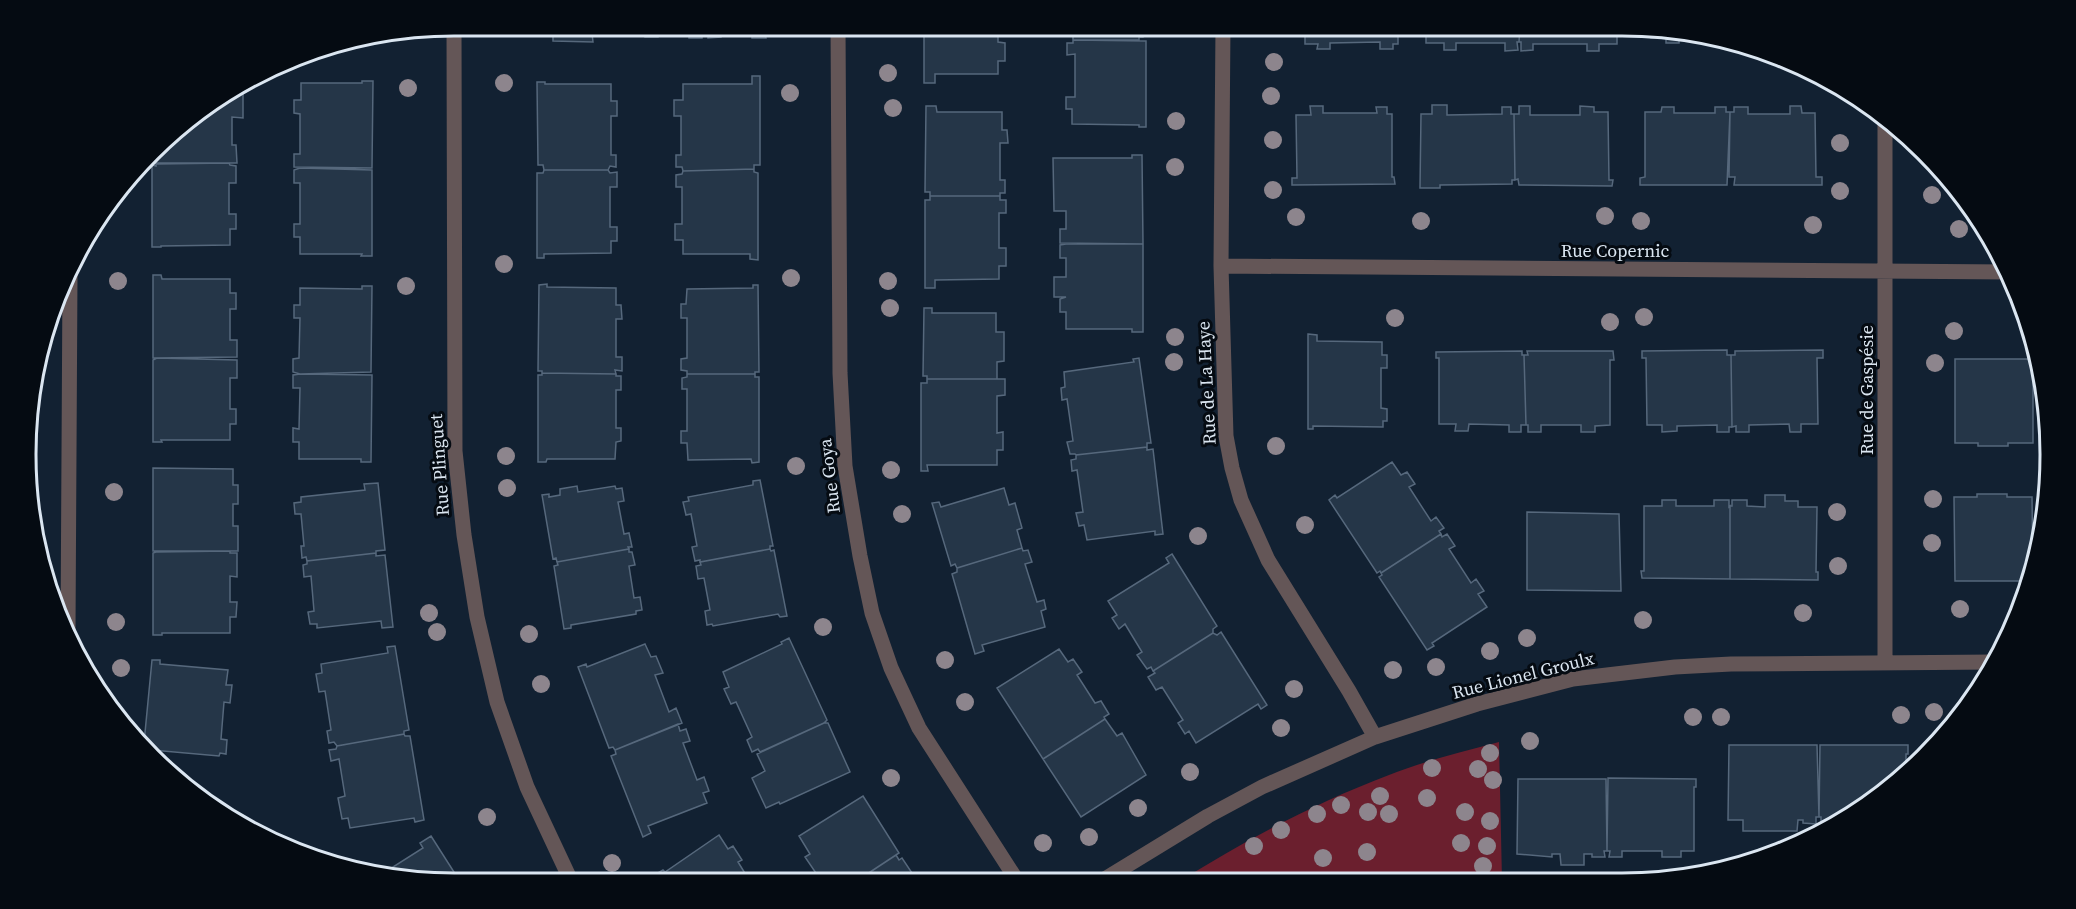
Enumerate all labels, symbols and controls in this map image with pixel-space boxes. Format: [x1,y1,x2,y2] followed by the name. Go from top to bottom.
[1561,238,1670,263] street label: Rue Copernic
[1190,321,1222,445] street label: Rue de La Haye
[1854,325,1879,455] street label: Rue de Gaspésie
[423,413,455,517] street label: Rue Plinguet
[812,436,846,515] street label: Rue Goya
[1449,645,1597,705] street label: Rue Lionel Groulx

